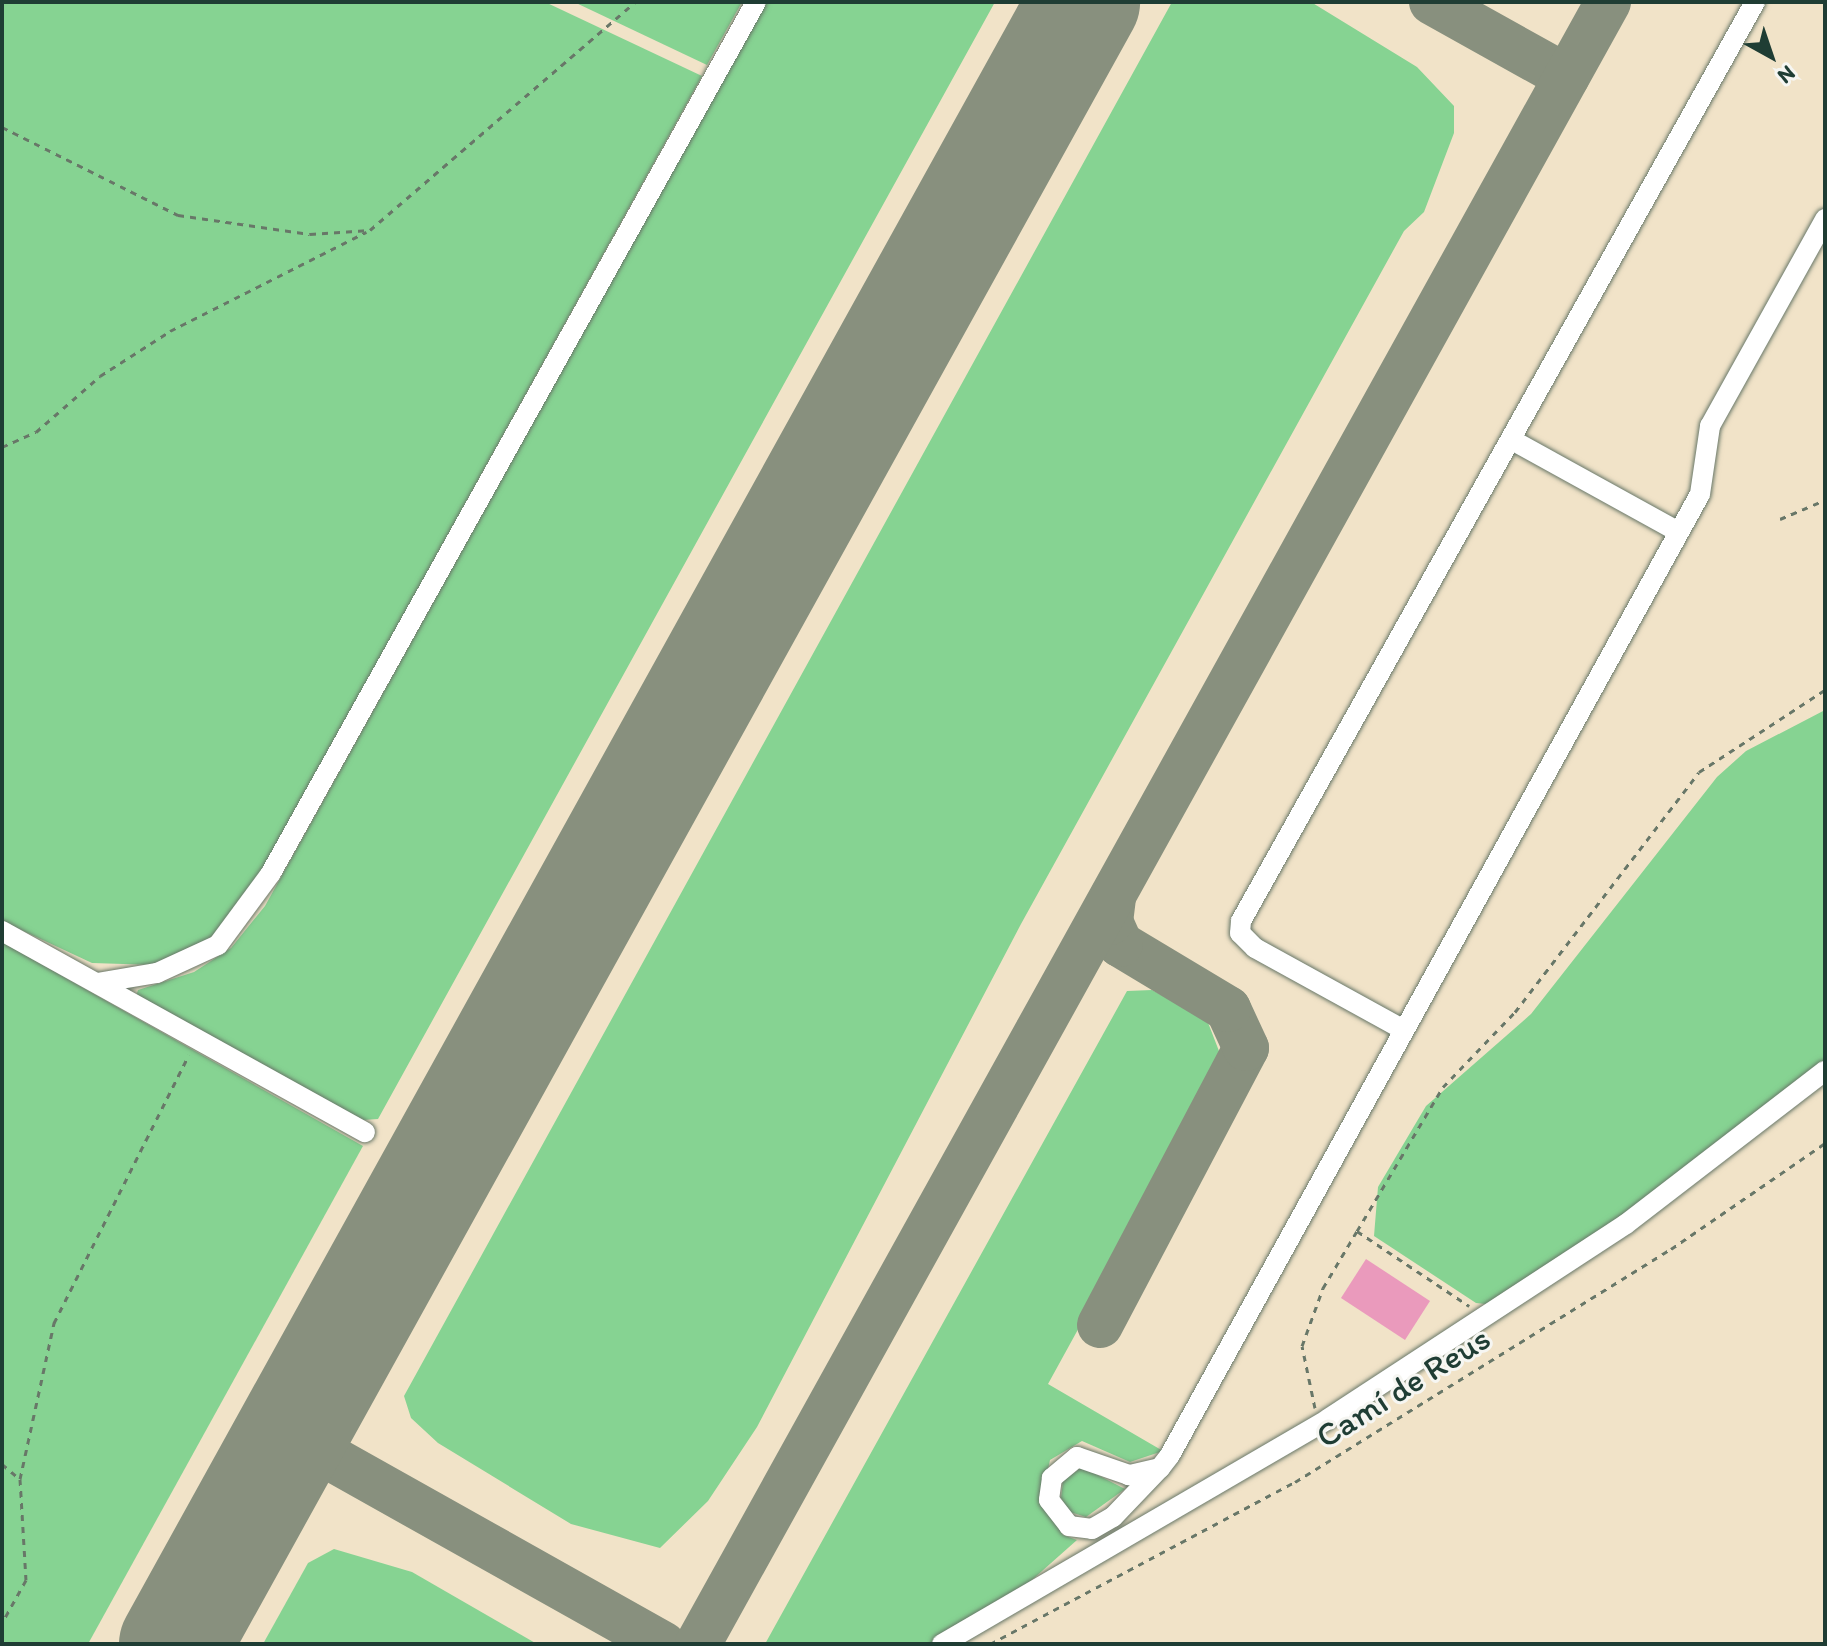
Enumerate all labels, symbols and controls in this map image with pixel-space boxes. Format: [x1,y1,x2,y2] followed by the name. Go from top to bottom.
[1731,16,1811,96] north arrow
[1772,60,1801,90] text: N
[1309,1317,1497,1457] street label: Camí de Reus

